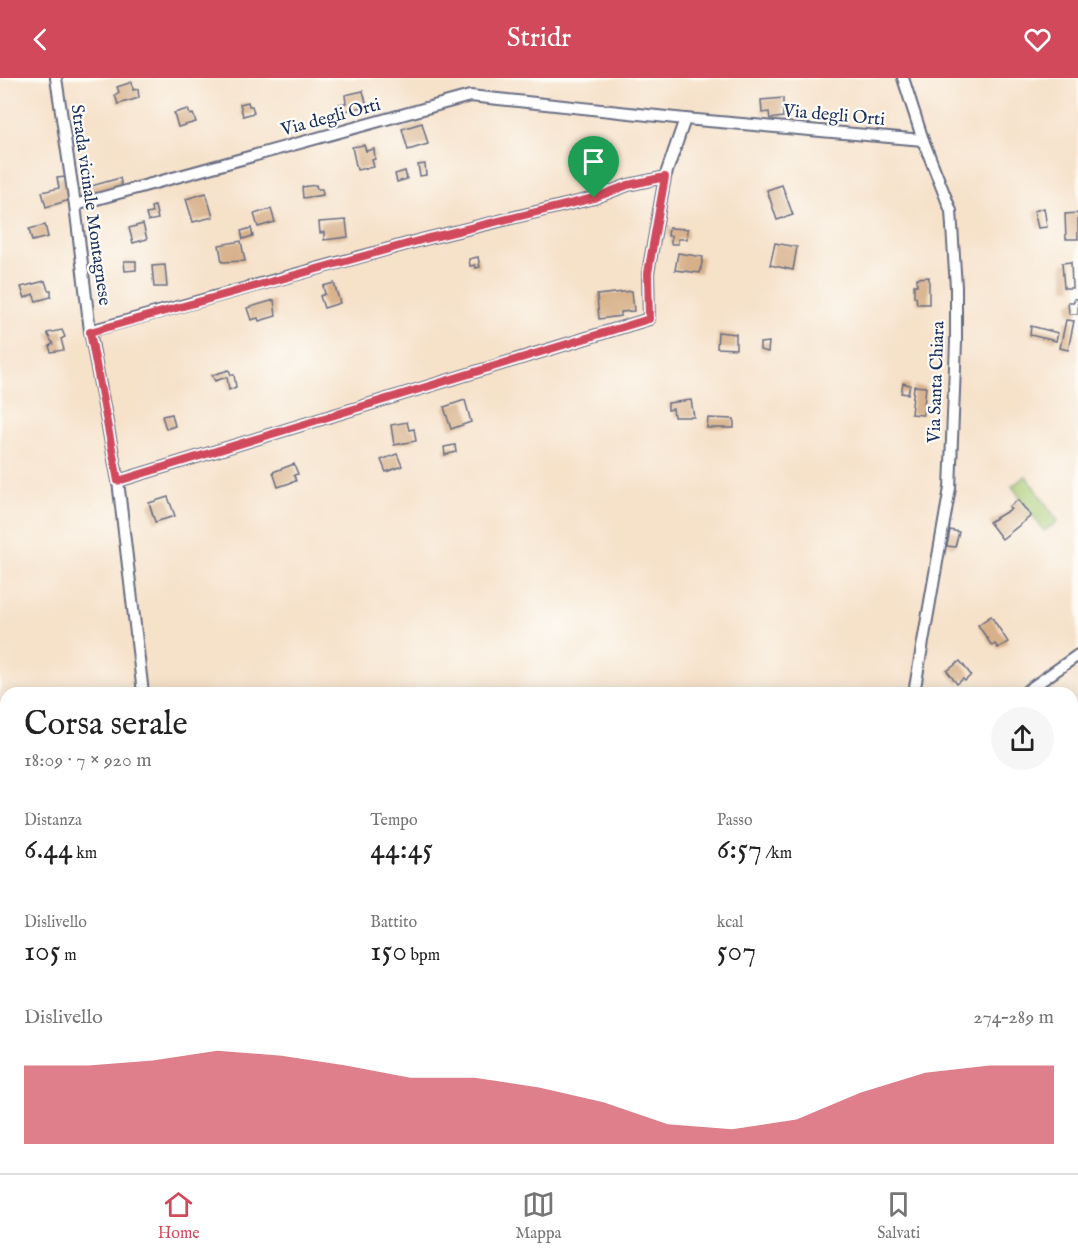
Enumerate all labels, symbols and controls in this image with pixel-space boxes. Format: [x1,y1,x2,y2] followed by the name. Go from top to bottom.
[507,22,571,56] text: Stridr
[24,23,57,56] icon: back
[1021,23,1054,56] icon: heart
[278,94,383,143] street label: Via degli Orti
[781,100,886,132] street label: Via degli Orti
[64,103,116,307] street label: Strada vicinale Montagnese
[568,136,619,198] pin
[577,145,610,178] icon: arrive
[923,320,951,444] street label: Via Santa Chiara
[24,704,188,746] text: Corsa serale
[991,707,1054,770] button: share
[24,748,152,773] text: 18:09 · 7 × 920 m
[24,811,82,831] text: Distanza
[370,811,418,831] text: Tempo
[717,811,753,831] text: Passo
[24,831,73,869] text: 6.44
[370,831,433,869] text: 44:45
[717,831,762,869] text: 6:57
[73,844,97,864] text: km
[762,844,792,864] text: /km
[24,913,87,933] text: Dislivello
[370,913,417,933] text: Battito
[717,913,743,933] text: kcal
[24,933,61,971] text: 105
[370,933,407,971] text: 150
[717,933,756,971] text: 507
[61,946,77,966] text: m
[407,946,440,966] text: bpm
[24,1005,103,1030] text: Dislivello
[973,1005,1054,1030] text: 274–289 m
[158,1188,200,1244] tab: Home
[515,1188,561,1244] tab: Mappa
[877,1188,920,1244] tab: Salvati

